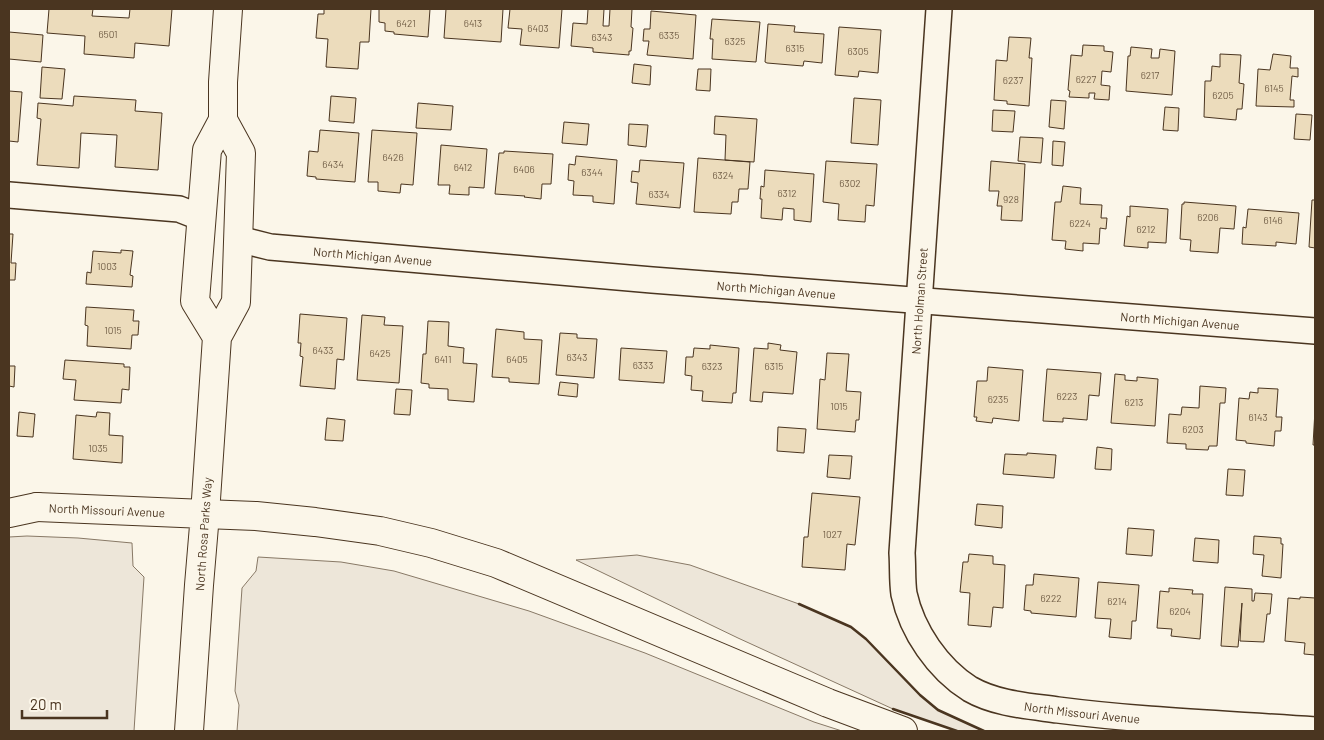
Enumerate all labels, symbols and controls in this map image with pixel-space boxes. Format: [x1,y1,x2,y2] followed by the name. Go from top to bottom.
[396,17,416,29] house number: 6421
[464,17,482,29] house number: 6413
[527,22,549,34] house number: 6403
[98,28,118,40] house number: 6501
[659,29,679,41] house number: 6335
[592,31,612,43] house number: 6343
[725,35,745,47] house number: 6325
[786,42,804,54] house number: 6315
[847,45,869,57] house number: 6305
[1141,69,1160,81] house number: 6217
[1076,73,1097,85] house number: 6227
[1003,74,1023,86] house number: 6237
[1264,82,1284,94] house number: 6145
[1212,89,1234,101] house number: 6205
[382,151,404,163] house number: 6426
[322,158,344,170] house number: 6434
[454,161,472,173] house number: 6412
[513,163,535,175] house number: 6406
[581,166,603,178] house number: 6344
[712,169,734,181] house number: 6324
[839,177,861,189] house number: 6302
[777,187,797,199] house number: 6312
[649,188,669,200] house number: 6334
[1003,193,1019,205] house number: 928
[1197,211,1219,223] house number: 6206
[1263,214,1283,226] house number: 6146
[1069,217,1091,229] house number: 6224
[1136,223,1156,235] house number: 6212
[312,244,433,268] street label: North Michigan Avenue
[908,247,930,355] street label: North Holman Street
[97,260,117,272] house number: 1003
[716,278,836,301] street label: North Michigan Avenue
[1120,309,1240,332] street label: North Michigan Avenue
[104,324,122,336] house number: 1015
[313,344,333,356] house number: 6433
[369,347,391,359] house number: 6425
[567,351,587,363] house number: 6343
[435,353,451,365] house number: 6411
[506,353,528,365] house number: 6405
[633,359,653,371] house number: 6333
[702,360,722,372] house number: 6323
[765,360,783,372] house number: 6315
[1057,390,1077,402] house number: 6223
[988,393,1008,405] house number: 6235
[1124,396,1144,408] house number: 6213
[830,400,848,412] house number: 1015
[1248,411,1268,423] house number: 6143
[1182,423,1204,435] house number: 6203
[88,442,108,454] house number: 1035
[192,476,214,591] street label: North Rosa Parks Way
[48,500,165,519] street label: North Missouri Avenue
[822,528,842,540] house number: 1027
[1040,592,1062,604] house number: 6222
[1107,595,1127,607] house number: 6214
[1169,605,1191,617] house number: 6204
[22,688,108,720] scale bar
[30,695,62,713] text: 20 m
[1023,699,1141,725] street label: North Missouri Avenue

